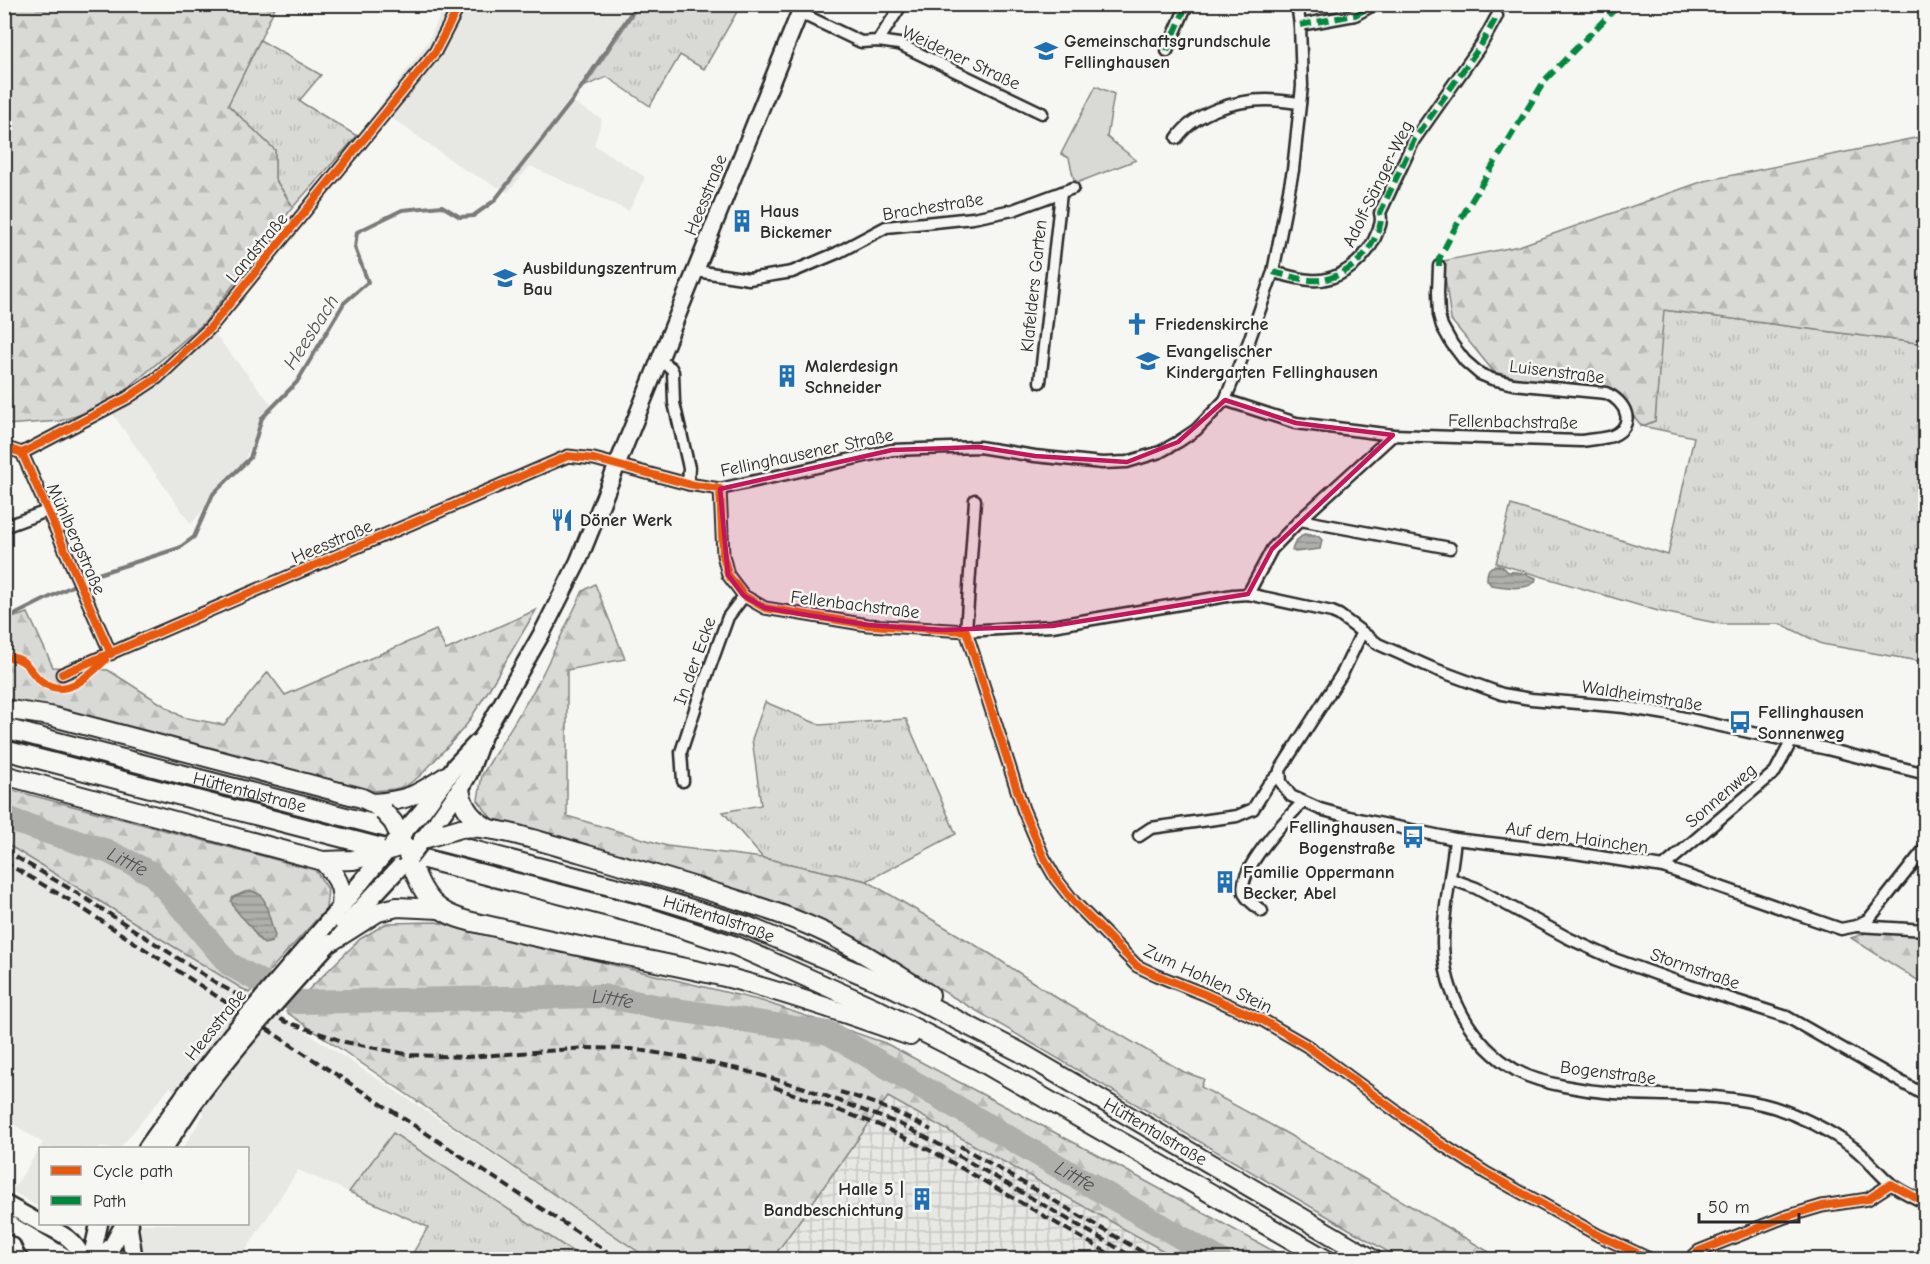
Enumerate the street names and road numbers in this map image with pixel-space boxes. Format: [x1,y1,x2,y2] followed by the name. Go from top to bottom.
[899,21,1023,95] street label: Weidener Straße
[1338,117,1418,251] street label: Adolf-Sänger-Weg
[680,151,732,239] street label: Heesstraße
[881,189,985,225] street label: Brachestraße
[222,209,292,287] street label: Landstraße
[1017,219,1051,353] street label: Klafelders Garten
[1508,356,1606,388] street label: Luisenstraße
[1448,410,1578,434] street label: Fellenbachstraße
[719,424,895,482] street label: Fellinghausener Straße
[42,480,110,598] street label: Mühlbergstraße
[288,516,376,568] street label: Heesstraße
[789,587,921,623] street label: Fellenbachstraße
[669,614,721,708] street label: In der Ecke
[1580,676,1704,716] street label: Waldheimstraße
[1681,759,1761,833] street label: Sonnenweg
[191,767,309,817] street label: Hüttentalstraße
[1504,818,1650,858] street label: Auf dem Hainchen
[661,890,778,947] street label: Hüttentalstraße
[1140,940,1276,1018] street label: Zum Hohlen Stein
[1647,944,1743,994] street label: Stormstraße
[181,985,251,1065] street label: Heesstraße
[1559,1057,1657,1089] street label: Bogenstraße
[1100,1093,1211,1170] street label: Hüttentalstraße

